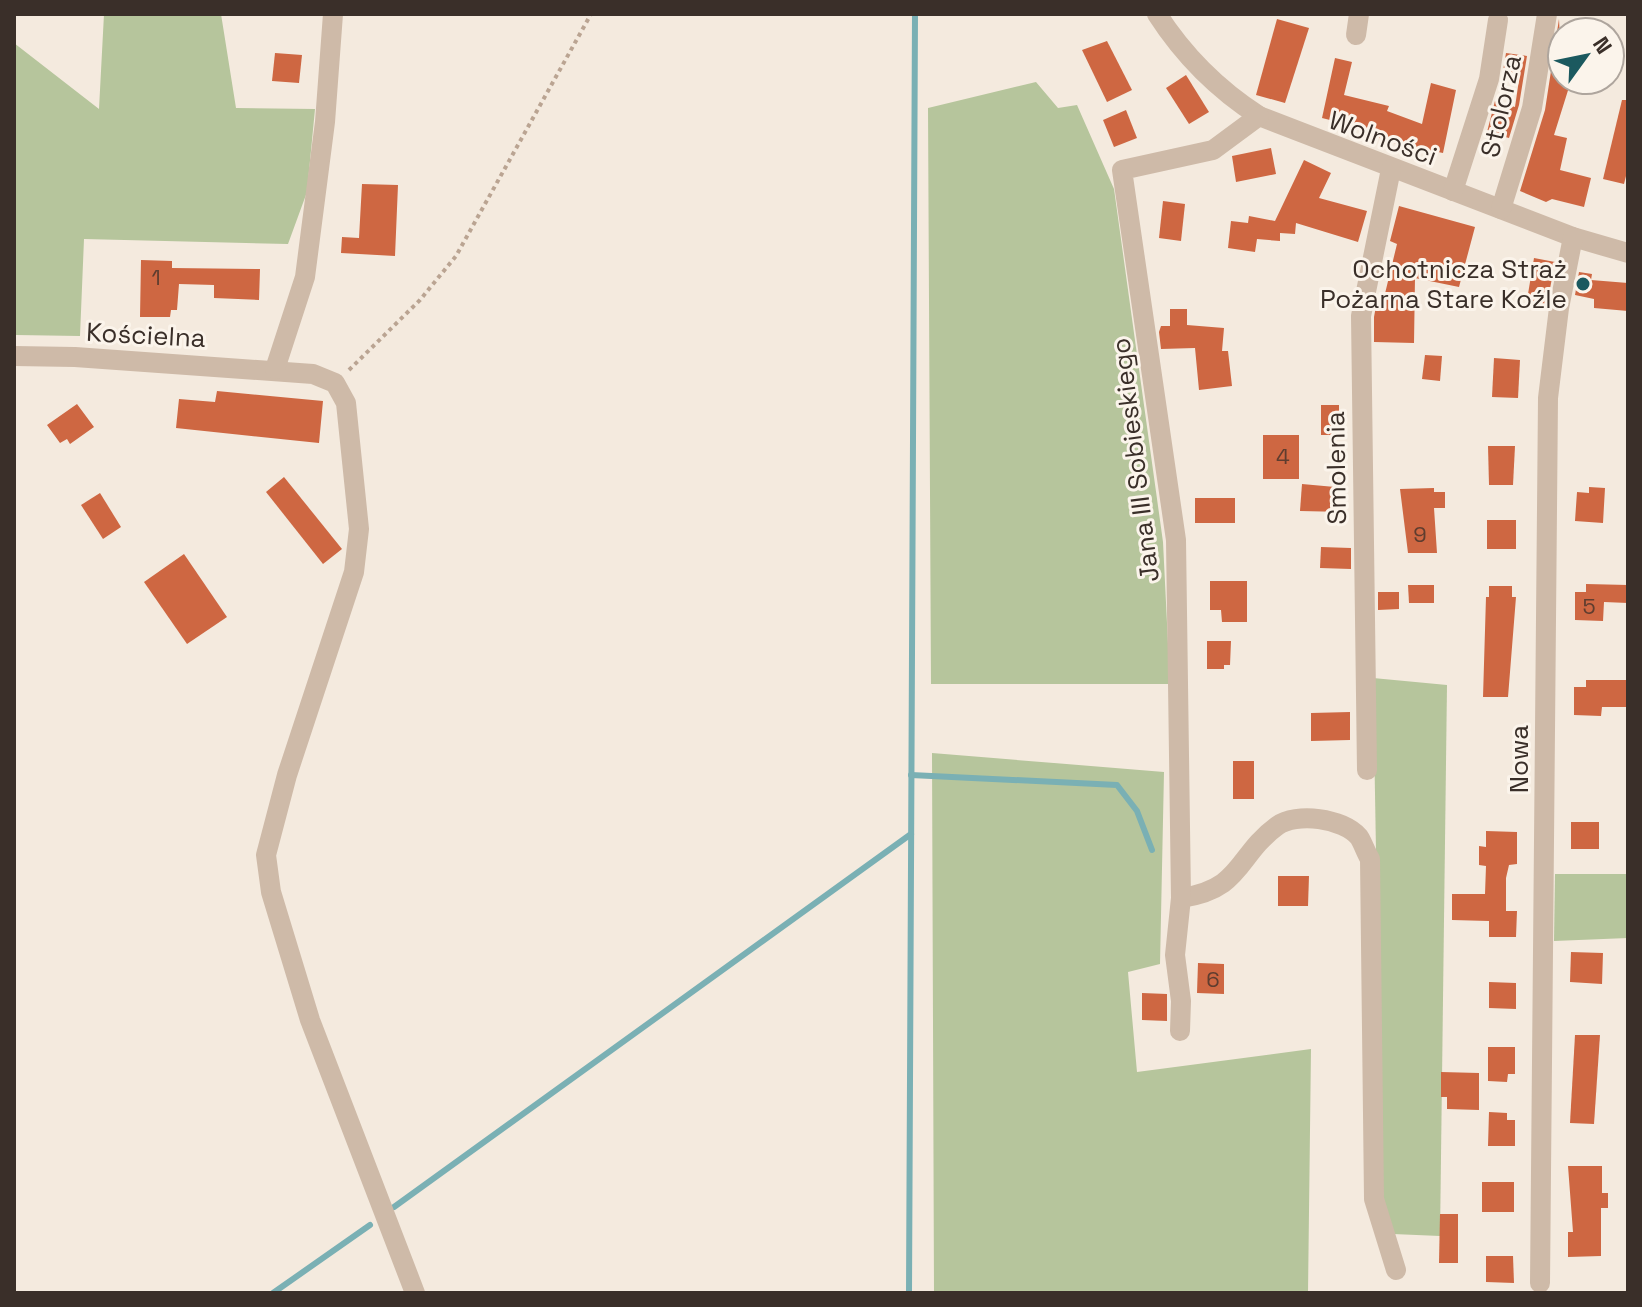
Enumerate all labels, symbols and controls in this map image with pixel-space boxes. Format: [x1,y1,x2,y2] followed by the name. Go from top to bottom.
[1546,16,1626,96] north arrow
[1587,31,1619,59] text: N
[1473,51,1529,161] street label: Stolorza
[1324,103,1442,173] street label: Wolności
[1320,252,1567,316] place label: Ochotnicza Straż Pożarna Stare Koźle
[151,263,161,291] house number: 1
[1574,275,1592,293] marker: Ochotnicza Straż Pożarna Stare Koźle
[85,315,207,355] street label: Kościelna
[1103,336,1167,584] street label: Jana III Sobieskiego
[1318,411,1354,525] street label: Smolenia
[1276,442,1290,470] house number: 4
[1413,520,1427,548] house number: 9
[1582,592,1596,620] house number: 5
[1502,725,1536,793] street label: Nowa
[1206,965,1220,993] house number: 6

